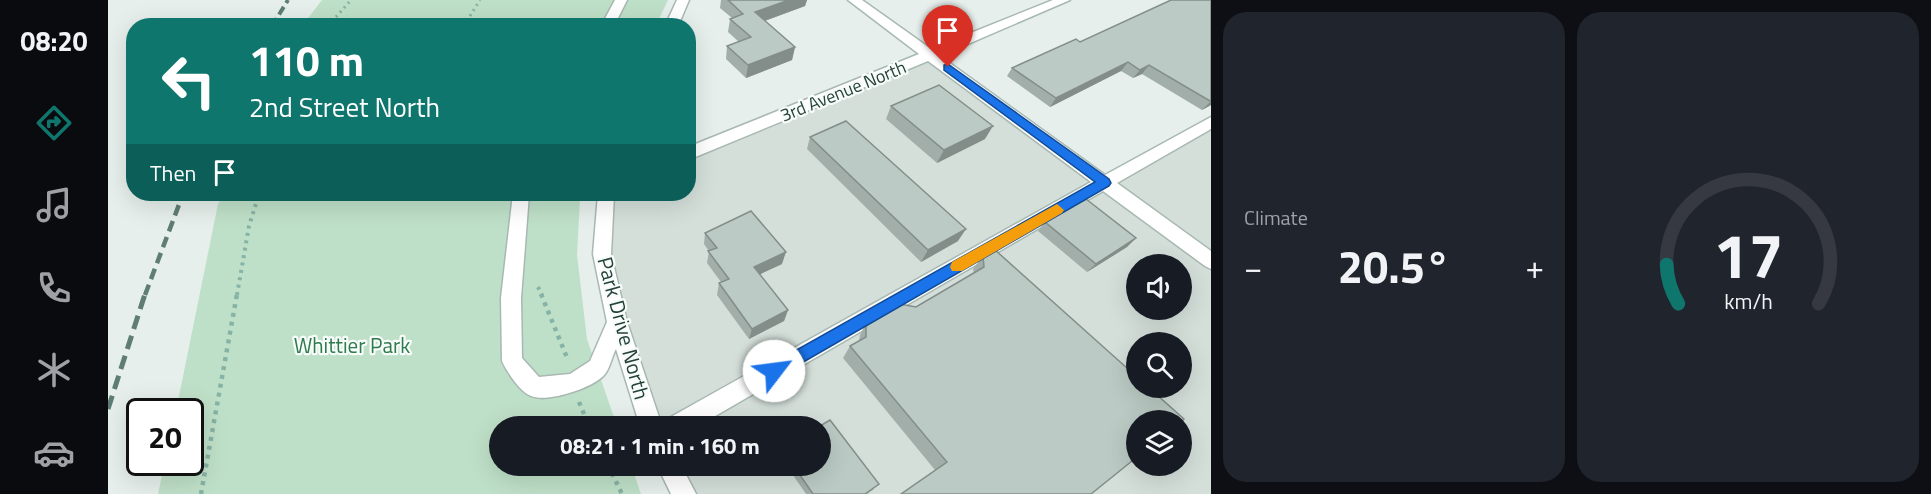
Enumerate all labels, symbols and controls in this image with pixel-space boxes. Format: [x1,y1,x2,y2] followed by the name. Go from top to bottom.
[922,5,973,67] pin
[931,14,964,47] icon: arrive
[20,20,88,61] text: 08:20
[249,28,364,92] text: 110 m
[150,42,228,120] icon: left
[776,53,910,129] street label: 3rd Avenue North
[249,86,440,127] text: 2nd Street North
[33,102,75,144] icon: directions
[150,156,196,190] text: Then
[208,156,241,189] icon: arrive
[33,184,75,226] icon: music
[1244,202,1308,233] text: Climate
[1713,207,1783,302] text: 17
[1338,232,1450,300] text: 20.5°
[1244,242,1262,292] text: −
[1526,242,1544,292] text: +
[590,253,658,403] street label: Park Drive North
[1126,254,1192,476] map controls
[1126,254,1192,320] button: sound
[33,267,75,309] icon: phone
[1724,285,1772,317] text: km/h
[294,329,410,361] park label: Whittier Park
[1126,332,1192,398] button: search
[742,339,806,403] position arrow
[33,349,75,391] icon: climate
[126,398,204,476] speed limit sign: 20
[1126,410,1192,476] button: layers
[560,429,760,463] text: 08:21 · 1 min · 160 m
[33,432,75,474] icon: car

